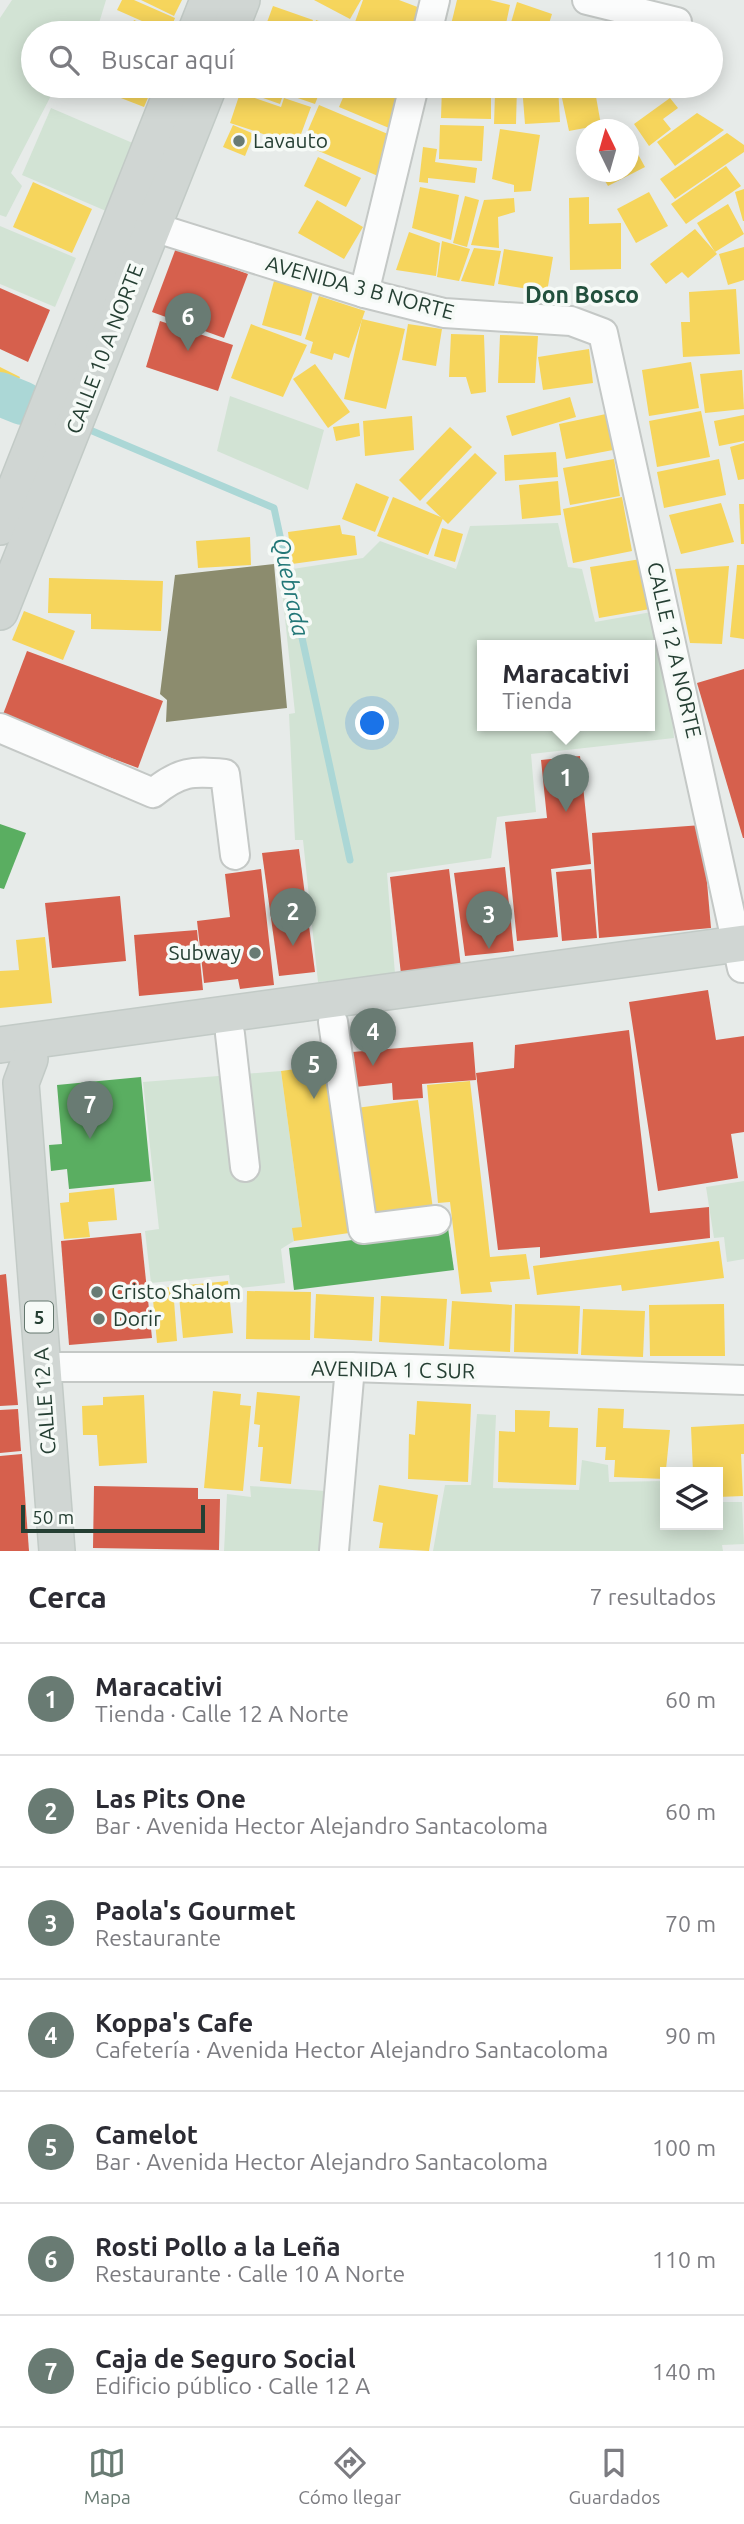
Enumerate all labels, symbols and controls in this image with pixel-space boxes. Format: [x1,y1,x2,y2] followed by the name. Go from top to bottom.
[21,21,723,98] search box
[45,41,83,79] icon: search
[101,45,235,74] text: Buscar aquí
[576,119,639,182] north arrow
[253,128,328,152] place label: Lavauto
[231,133,247,149] marker: Lavauto
[264,250,457,324] street label: AVENIDA 3 B NORTE
[61,260,147,437] street label: CALLE 10 A NORTE
[525,282,639,307] district label: Don Bosco
[165,293,211,351] pin: 6
[269,535,314,639] water label: Quebrada
[643,559,707,740] street label: CALLE 12 A NORTE
[477,640,655,731] popup
[502,659,630,688] text: Maracativi
[502,688,572,713] text: Tienda
[355,706,389,740] your location
[543,754,589,812] pin: 1
[270,888,316,946] pin: 2
[466,891,512,949] pin: 3
[169,940,241,964] place label: Subway
[247,945,263,961] marker: Subway
[350,1008,396,1066] pin: 4
[291,1041,337,1099] pin: 5
[67,1081,113,1139] pin: 7
[111,1279,241,1303] place label: Cristo Shalom
[89,1284,105,1300] marker: Cristo Shalom
[25,1302,53,1332] road number: 5
[113,1306,161,1330] place label: Dorir
[91,1311,107,1327] marker: Dorir
[28,1346,60,1455] street label: CALLE 12 A
[311,1356,475,1382] street label: AVENIDA 1 C SUR
[660,1467,723,1530] map controls
[660,1467,723,1530] button: layers
[21,1502,205,1534] scale bar
[32,1506,74,1528] text: 50 m
[28,1580,107,1614] text: Cerca
[590,1584,716,1609] text: 7 resultados
[95,1672,223,1701] text: Maracativi
[45,1687,57,1712] text: 1
[665,1687,716,1712] text: 60 m
[95,1701,349,1726] text: Tienda · Calle 12 A Norte
[95,1784,246,1813] text: Las Pits One
[45,1799,57,1824] text: 2
[665,1799,716,1824] text: 60 m
[95,1813,548,1838] text: Bar · Avenida Hector Alejandro Santacoloma
[95,1896,296,1925] text: Paola's Gourmet
[45,1911,57,1936] text: 3
[665,1911,716,1936] text: 70 m
[95,1925,221,1950] text: Restaurante
[95,2008,253,2037] text: Koppa's Cafe
[45,2023,57,2048] text: 4
[665,2023,716,2048] text: 90 m
[95,2037,608,2062] text: Cafetería · Avenida Hector Alejandro Santacoloma
[95,2120,198,2149] text: Camelot
[45,2135,57,2160] text: 5
[652,2135,716,2160] text: 100 m
[95,2149,548,2174] text: Bar · Avenida Hector Alejandro Santacoloma
[95,2232,341,2261] text: Rosti Pollo a la Leña
[45,2247,57,2272] text: 6
[652,2247,716,2272] text: 110 m
[95,2261,405,2286] text: Restaurante · Calle 10 A Norte
[95,2344,356,2373] text: Caja de Seguro Social
[45,2359,57,2384] text: 7
[652,2359,716,2384] text: 140 m
[95,2373,370,2398] text: Edificio público · Calle 12 A
[84,2444,131,2508] tab: Mapa
[298,2444,401,2508] tab: Cómo llegar
[569,2444,660,2508] tab: Guardados

